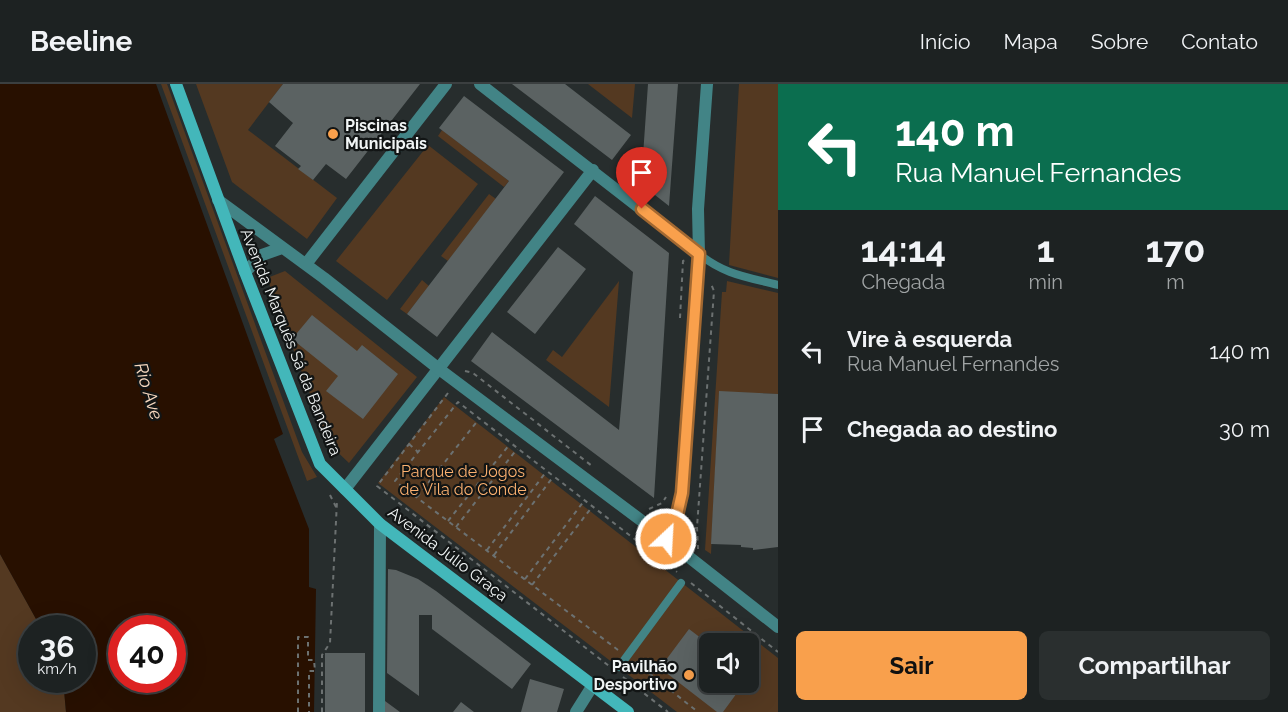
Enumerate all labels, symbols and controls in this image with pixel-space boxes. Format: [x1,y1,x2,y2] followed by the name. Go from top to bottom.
[30,25,132,58] text: Beeline
[920,29,970,54] text: Início
[1003,29,1058,54] text: Mapa
[1091,29,1148,54] text: Sobre
[1181,29,1258,54] text: Contato
[895,107,1015,156] text: 140 m
[796,108,874,186] icon: left
[345,116,427,153] place label: Piscinas Municipais
[326,127,340,141] marker: Piscinas Municipais
[616,147,667,209] pin
[625,156,658,189] icon: arrive
[895,157,1182,188] text: Rua Manuel Fernandes
[237,226,345,458] street label: Avenida Marquês Sá da Bandeira
[860,228,946,270] text: 14:14
[1037,228,1055,270] text: 1
[1145,228,1205,270] text: 170
[861,270,945,294] text: Chegada
[1029,270,1063,294] text: min
[1166,270,1185,294] text: m
[847,326,1012,352] text: Vire à esquerda
[796,335,829,368] icon: left
[1209,338,1270,364] text: 140 m
[847,352,1059,376] text: Rua Manuel Fernandes
[130,360,168,423] water label: Rio Ave
[796,413,829,446] icon: arrive
[847,416,1057,442] text: Chegada ao destino
[1219,416,1270,442] text: 30 m
[399,462,527,499] park label: Parque de Jogos de Vila do Conde
[384,503,512,605] street label: Avenida Júlio Graça
[634,507,698,571] position arrow
[108,615,186,693] speed limit sign: 40
[40,629,74,664] text: 36
[796,631,1027,700] button: Sair
[1039,631,1270,700] button: Compartilhar
[699,633,759,693] map controls
[699,633,759,693] button: sound
[594,657,677,694] place label: Pavilhão Desportivo
[37,660,77,678] text: km/h
[682,668,696,682] marker: Pavilhão Desportivo

